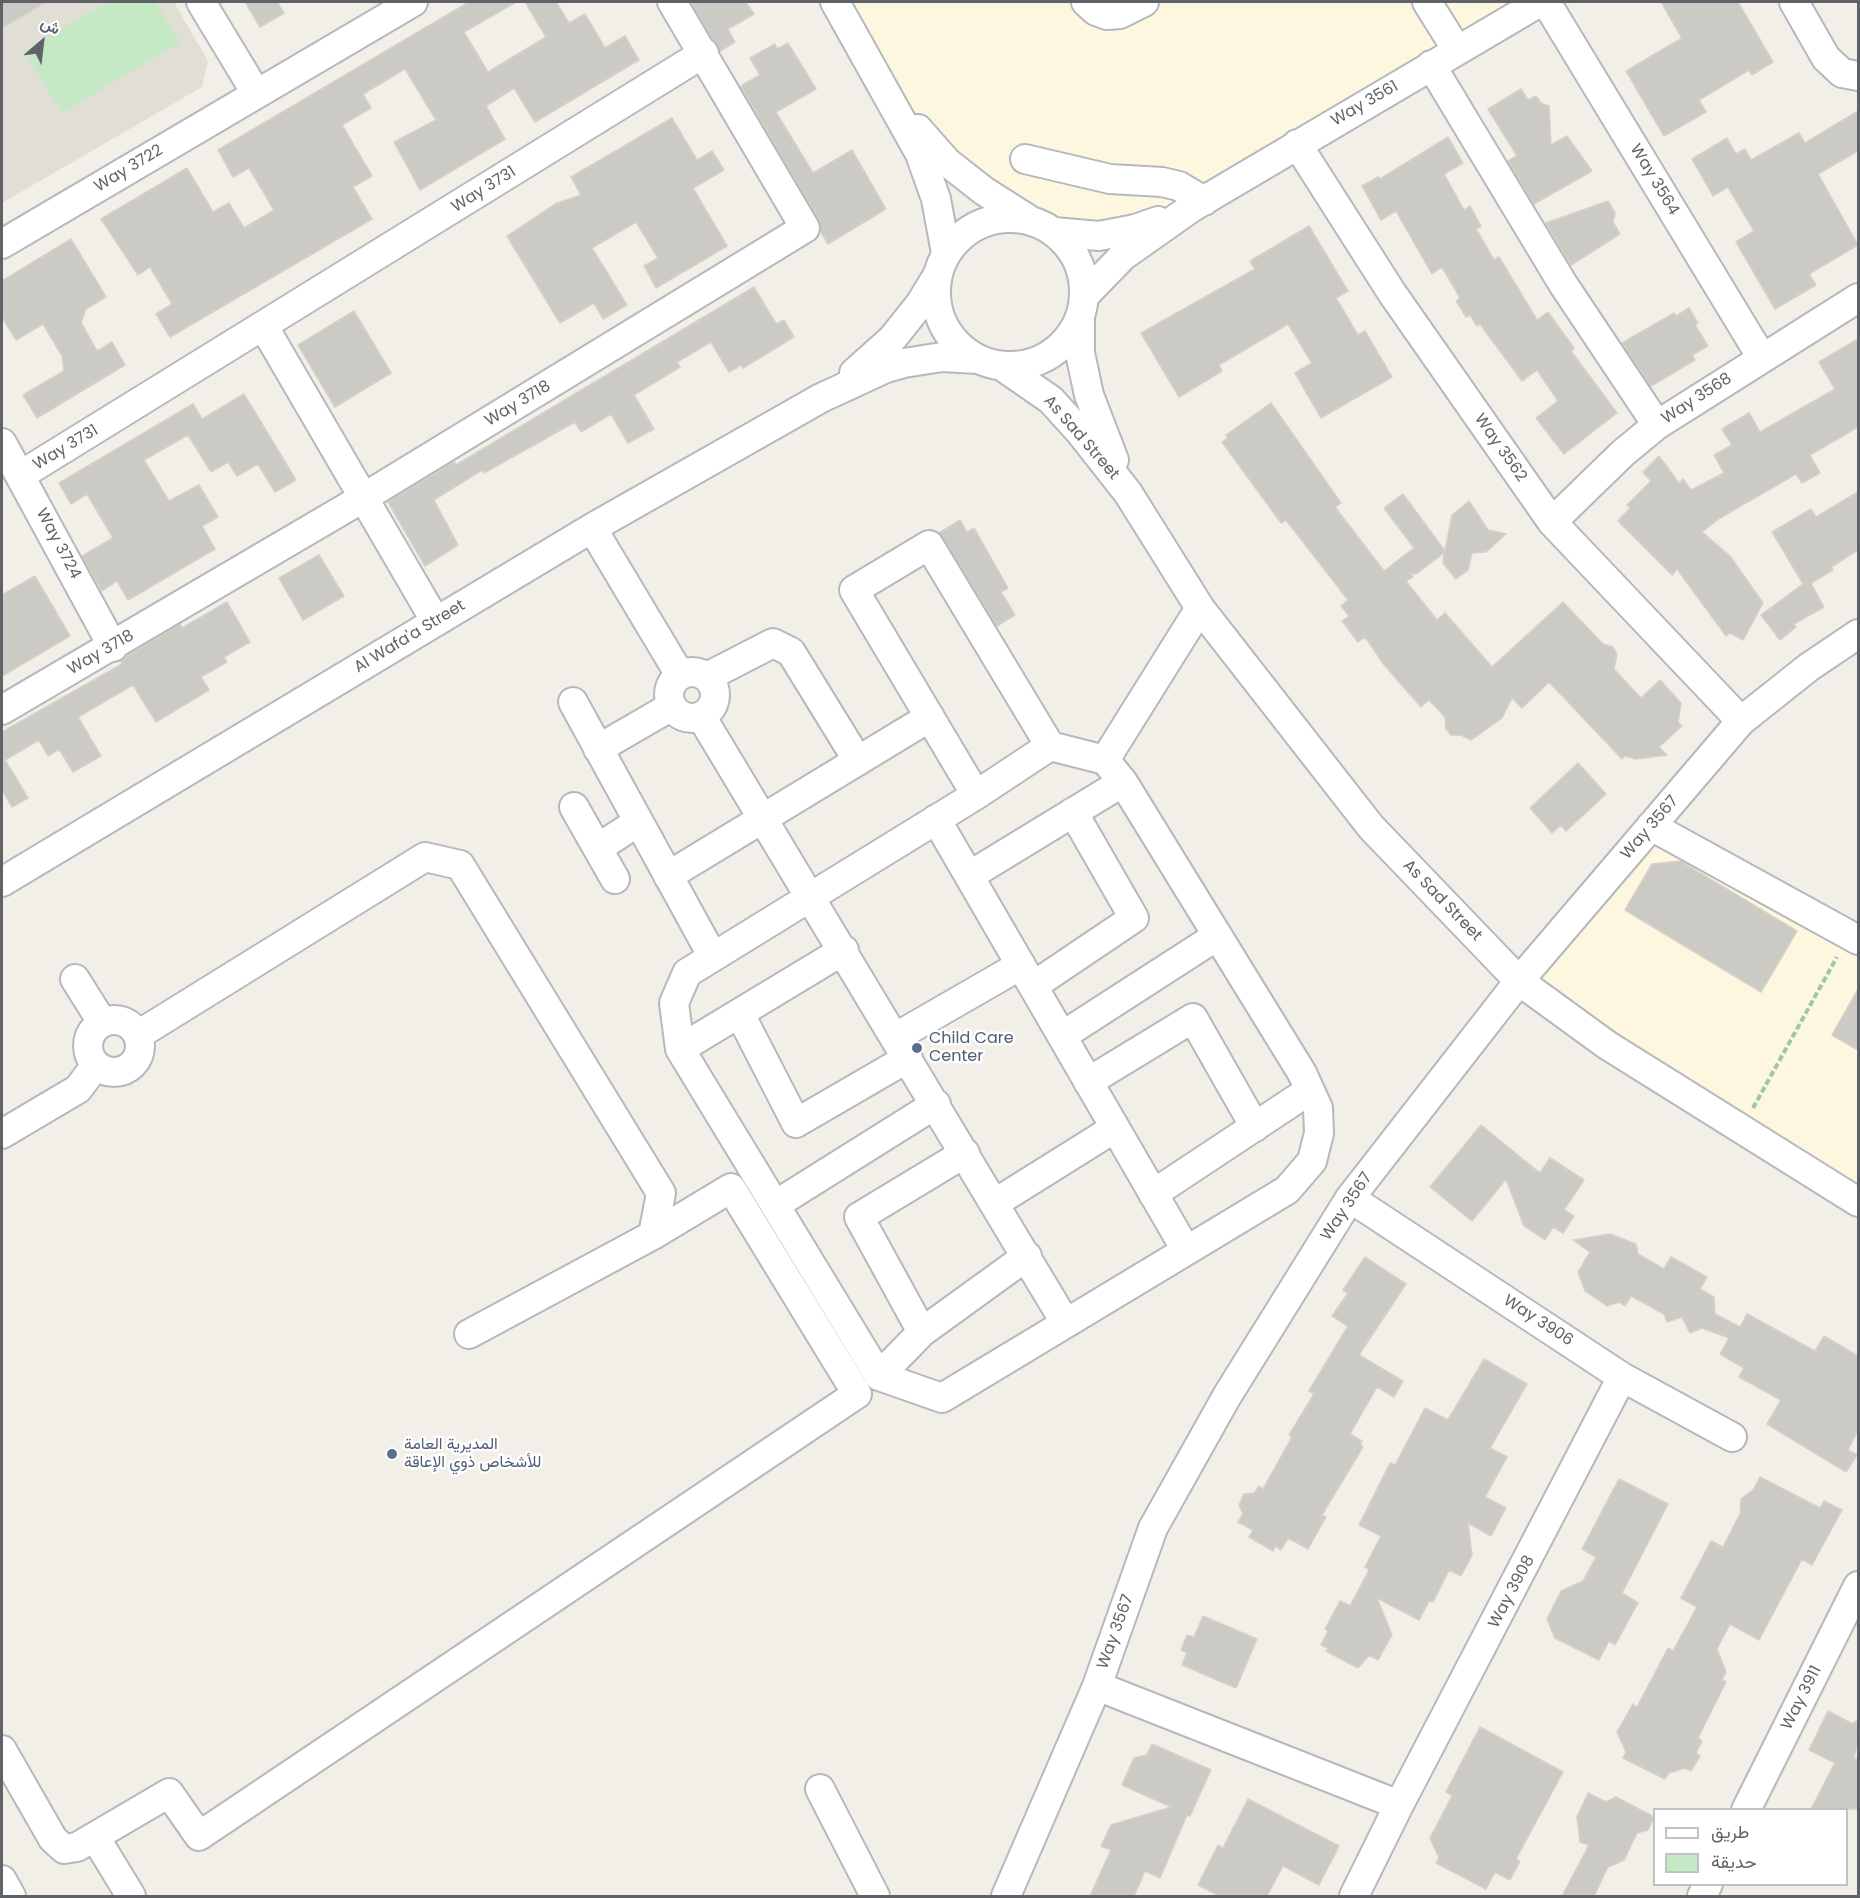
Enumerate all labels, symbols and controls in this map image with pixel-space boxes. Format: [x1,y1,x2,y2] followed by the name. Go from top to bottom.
[37,11,65,40] text: ش
[12,12,72,72] north arrow
[1328,77,1402,131] street label: Way 3561
[91,141,167,197] street label: Way 3722
[1625,141,1683,219] street label: Way 3564
[448,163,520,217] street label: Way 3731
[1658,369,1736,429] street label: Way 3568
[482,377,554,431] street label: Way 3718
[1039,392,1123,484] street label: As Sad Street
[1470,410,1530,486] street label: Way 3562
[30,421,102,475] street label: Way 3731
[31,505,85,583] street label: Way 3724
[351,596,469,678] street label: Al Wafa'a Street
[65,626,137,680] street label: Way 3718
[1617,792,1683,864] street label: Way 3567
[1398,856,1486,946] street label: As Sad Street
[929,1029,1014,1067] place label: Child Care Center
[910,1041,924,1055] marker: Child Care Center
[1317,1169,1377,1245] street label: Way 3567
[1499,1291,1577,1351] street label: Way 3906
[404,1435,541,1473] place label: المديرية العامة للأشخاص ذوي الإعاقة
[385,1447,399,1461] marker: المديرية العامة للأشخاص ذوي الإعاقة
[1485,1552,1539,1632] street label: Way 3908
[1094,1592,1138,1672] street label: Way 3567
[1778,1663,1826,1733] street label: Way 3911
[1653,1808,1848,1886] legend
[1711,1819,1749,1844] text: طريق
[1711,1849,1757,1874] text: حديقة

